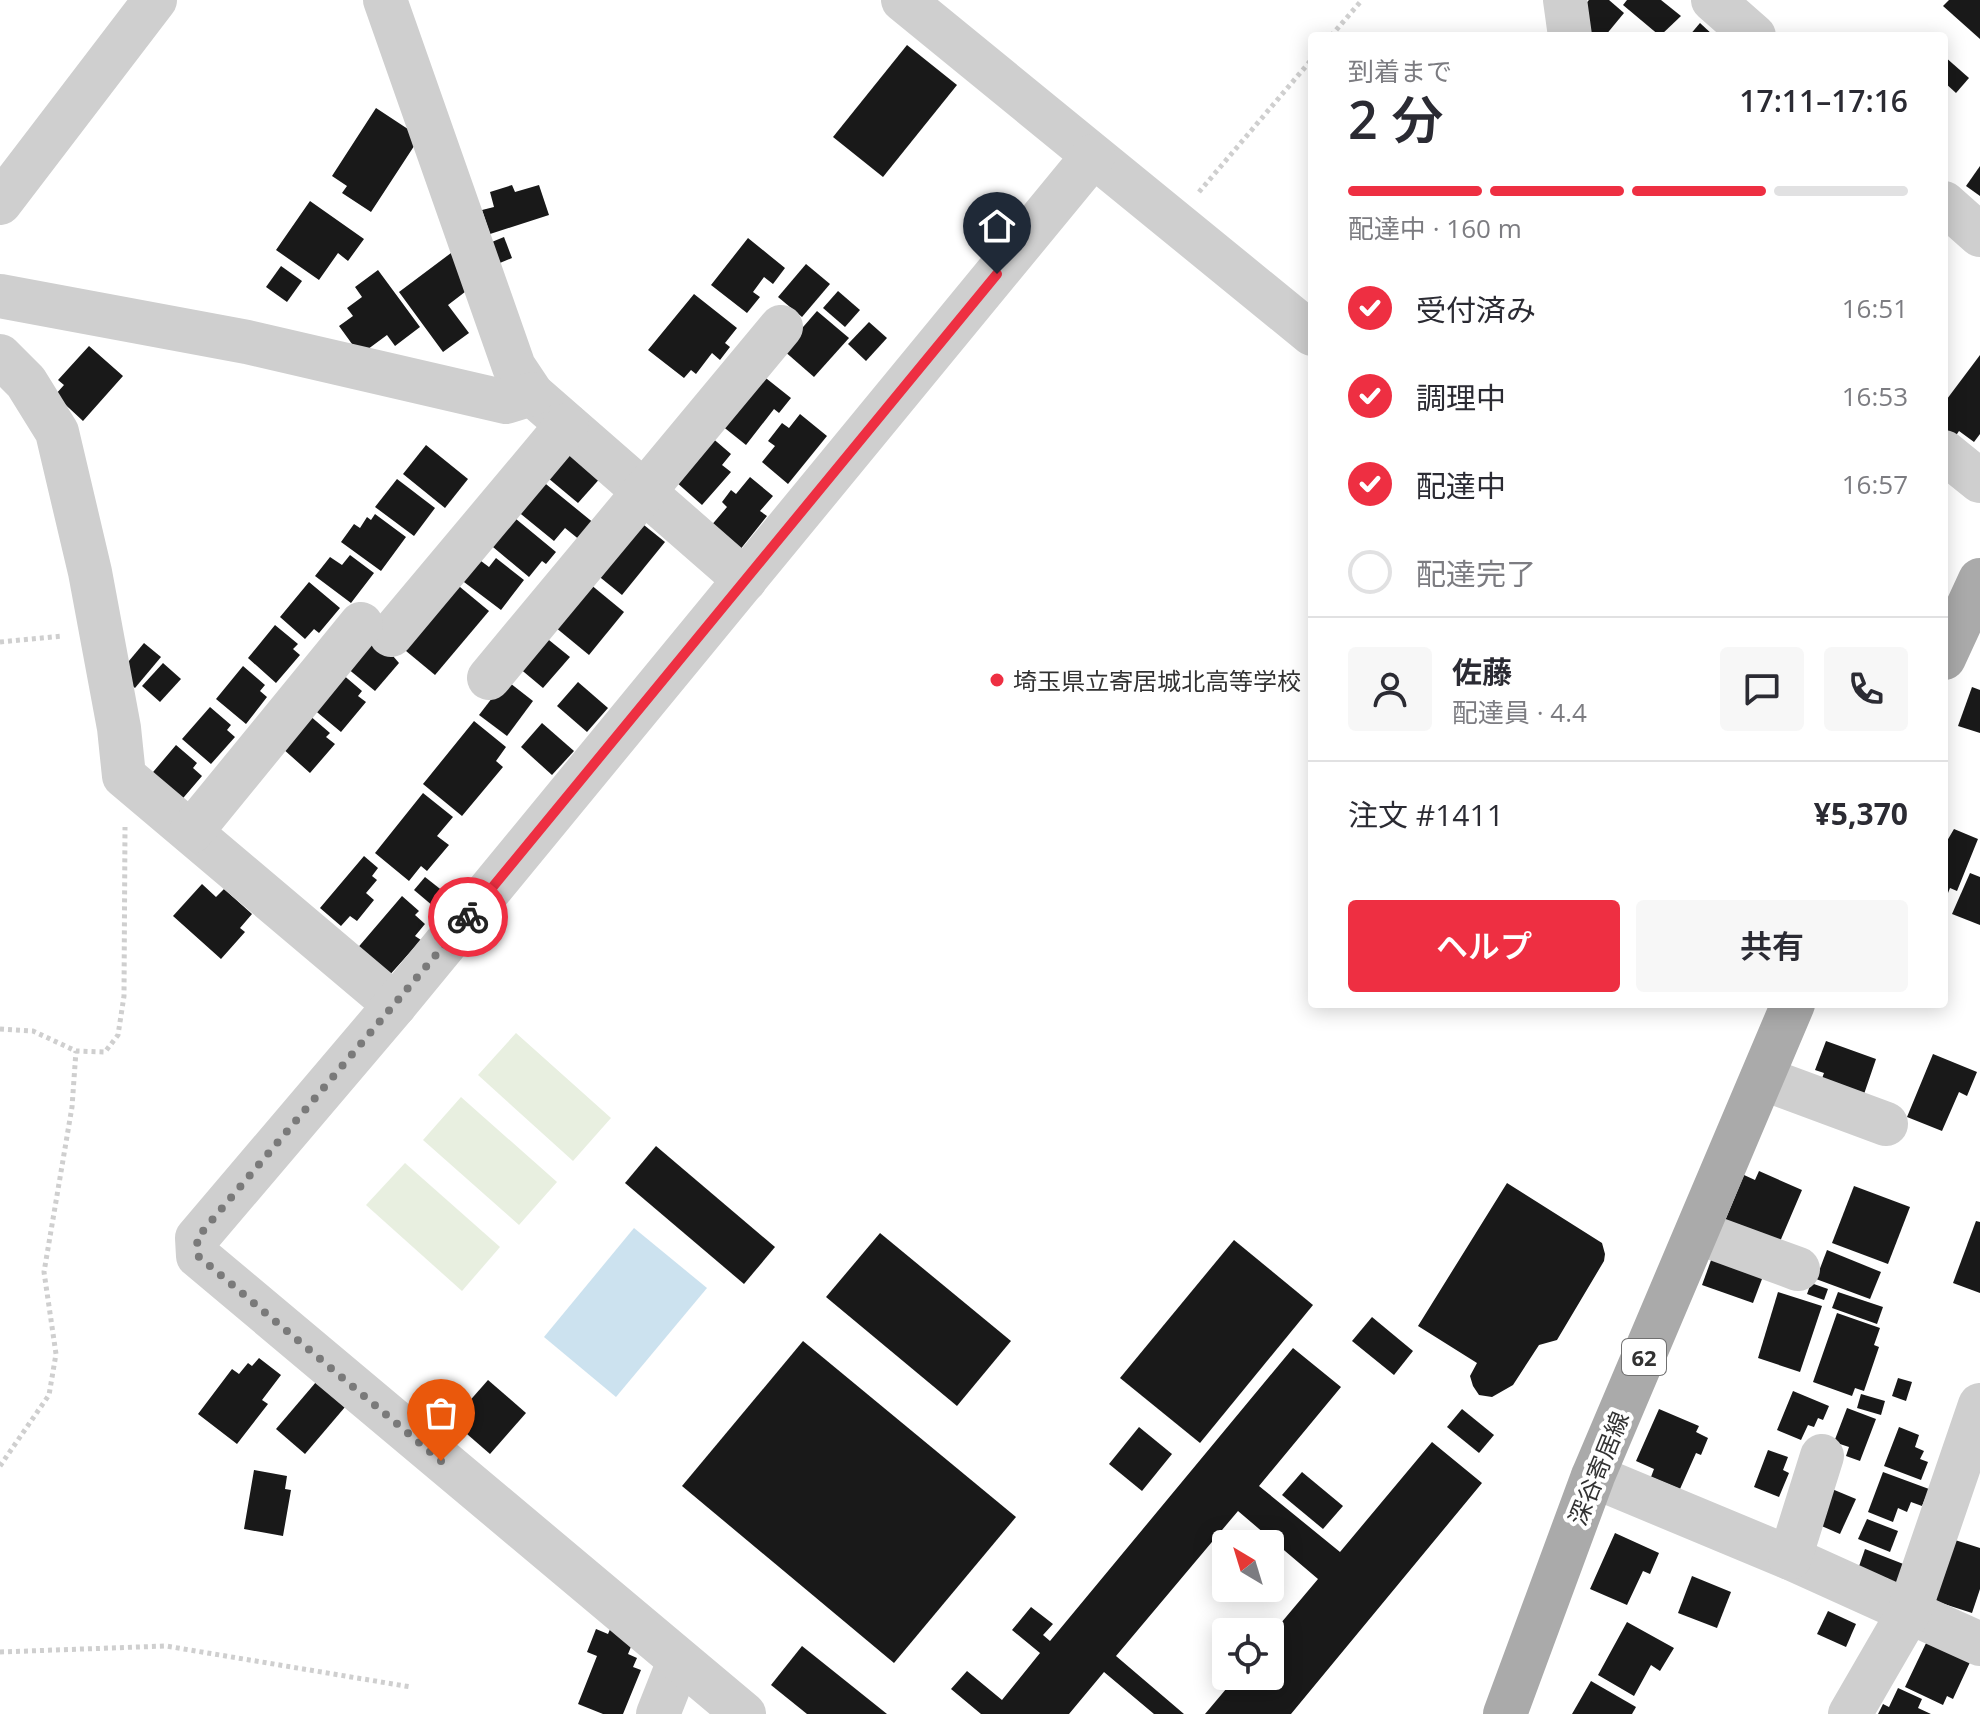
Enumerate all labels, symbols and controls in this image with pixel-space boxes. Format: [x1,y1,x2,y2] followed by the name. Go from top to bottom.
[1348,53,1452,89] text: 到着まで
[1739,80,1908,121] text: 17:11–17:16
[1348,83,1443,154] text: 2 分
[963,192,1031,274] pin
[975,204,1019,248] icon: home
[1348,210,1522,246] text: 配達中 · 160 m
[1348,286,1392,330] icon: check
[1416,289,1536,330] text: 受付済み
[1842,290,1908,326] text: 16:51
[1348,374,1392,418] icon: check
[1416,377,1506,418] text: 調理中
[1842,378,1908,414] text: 16:53
[1348,462,1392,506] icon: check
[1416,465,1506,506] text: 配達中
[1842,466,1908,502] text: 16:57
[1416,553,1536,594] text: 配達完了
[1348,647,1432,731] button: person
[1720,647,1804,731] button: chat
[1824,647,1908,731] button: phone
[1452,651,1512,692] text: 佐藤
[1013,664,1301,697] place label: 埼玉県立寄居城北高等学校
[988,671,1006,689] marker: 埼玉県立寄居城北高等学校
[1452,694,1587,730] text: 配達員 · 4.4
[1814,793,1908,834] text: ¥5,370
[1348,794,1504,835] text: 注文 #1411
[428,877,508,957] courier
[446,895,490,939] icon: bike
[1348,900,1620,992] button: ヘルプ
[1636,900,1908,992] button: 共有
[1622,1339,1666,1375] road number: 62
[407,1379,475,1461] pin
[419,1391,463,1435] icon: bag
[1560,1406,1636,1530] street label: 深谷寄居線
[1212,1530,1284,1602] north arrow
[1212,1530,1284,1690] map controls
[1212,1618,1284,1690] button: locate

